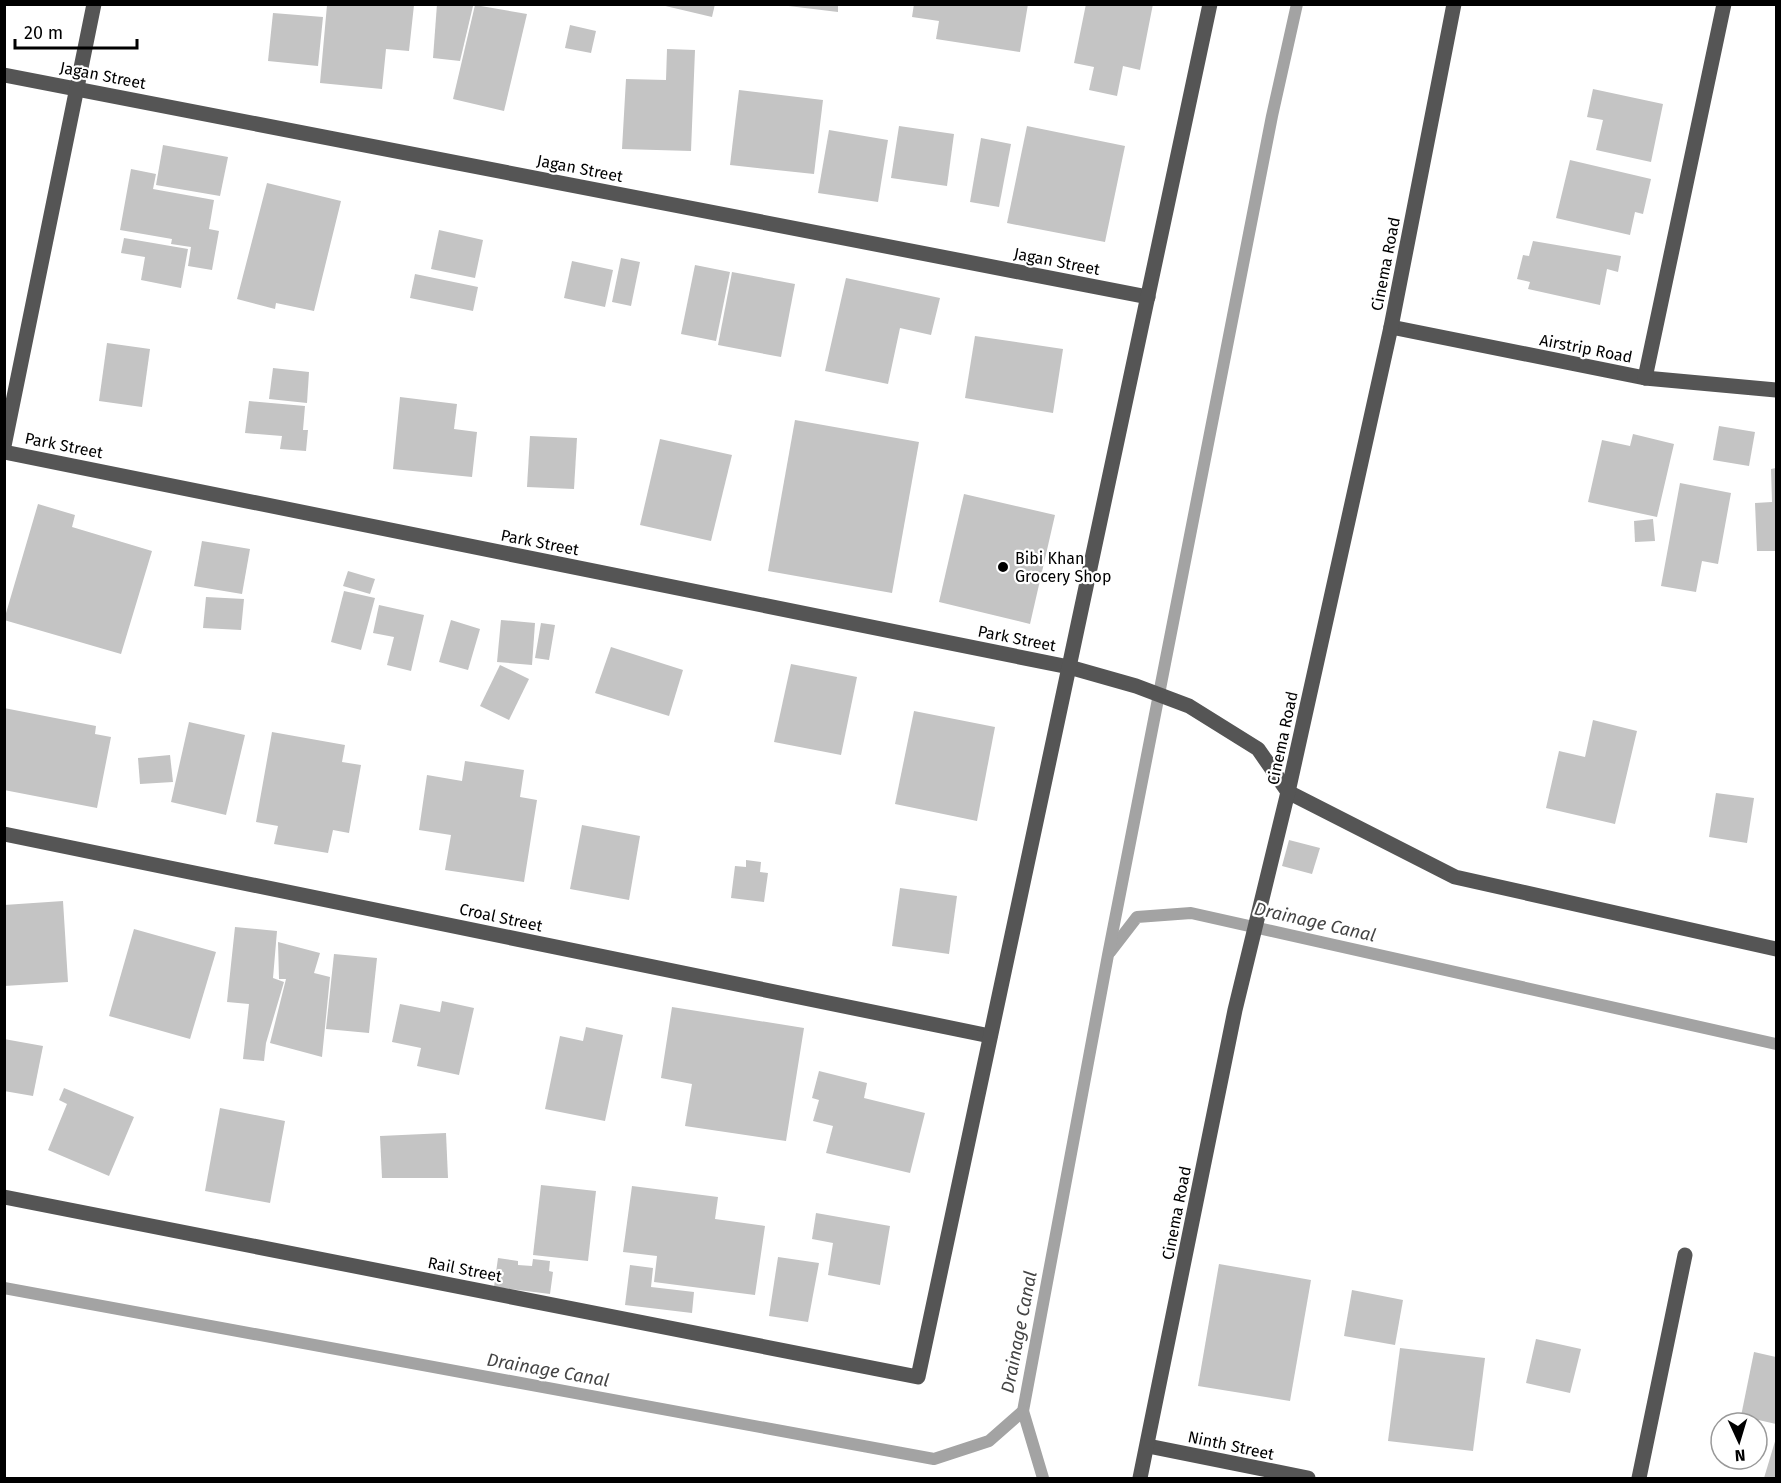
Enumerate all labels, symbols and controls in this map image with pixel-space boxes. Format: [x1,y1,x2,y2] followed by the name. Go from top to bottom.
[15,12,136,50] scale bar
[24,22,63,44] text: 20 m
[58,58,148,93] street label: Jagan Street
[535,151,625,186] street label: Jagan Street
[1367,216,1404,313] street label: Cinema Road
[1012,244,1102,279] street label: Jagan Street
[1538,330,1634,367] street label: Airstrip Road
[23,429,105,462] street label: Park Street
[499,526,581,559] street label: Park Street
[1015,549,1111,586] place label: Bibi Khan Grocery Shop
[996,560,1010,574] marker: Bibi Khan Grocery Shop
[976,622,1058,655] street label: Park Street
[1263,690,1302,787] street label: Cinema Road
[1252,897,1378,947] water label: Drainage Canal
[458,899,544,936] street label: Croal Street
[1158,1165,1195,1262] street label: Cinema Road
[426,1253,504,1286] street label: Rail Street
[996,1269,1042,1395] water label: Drainage Canal
[485,1348,611,1392] water label: Drainage Canal
[1709,1411,1769,1471] north arrow
[1186,1427,1276,1464] street label: Ninth Street
[1734,1446,1746,1465] text: N

